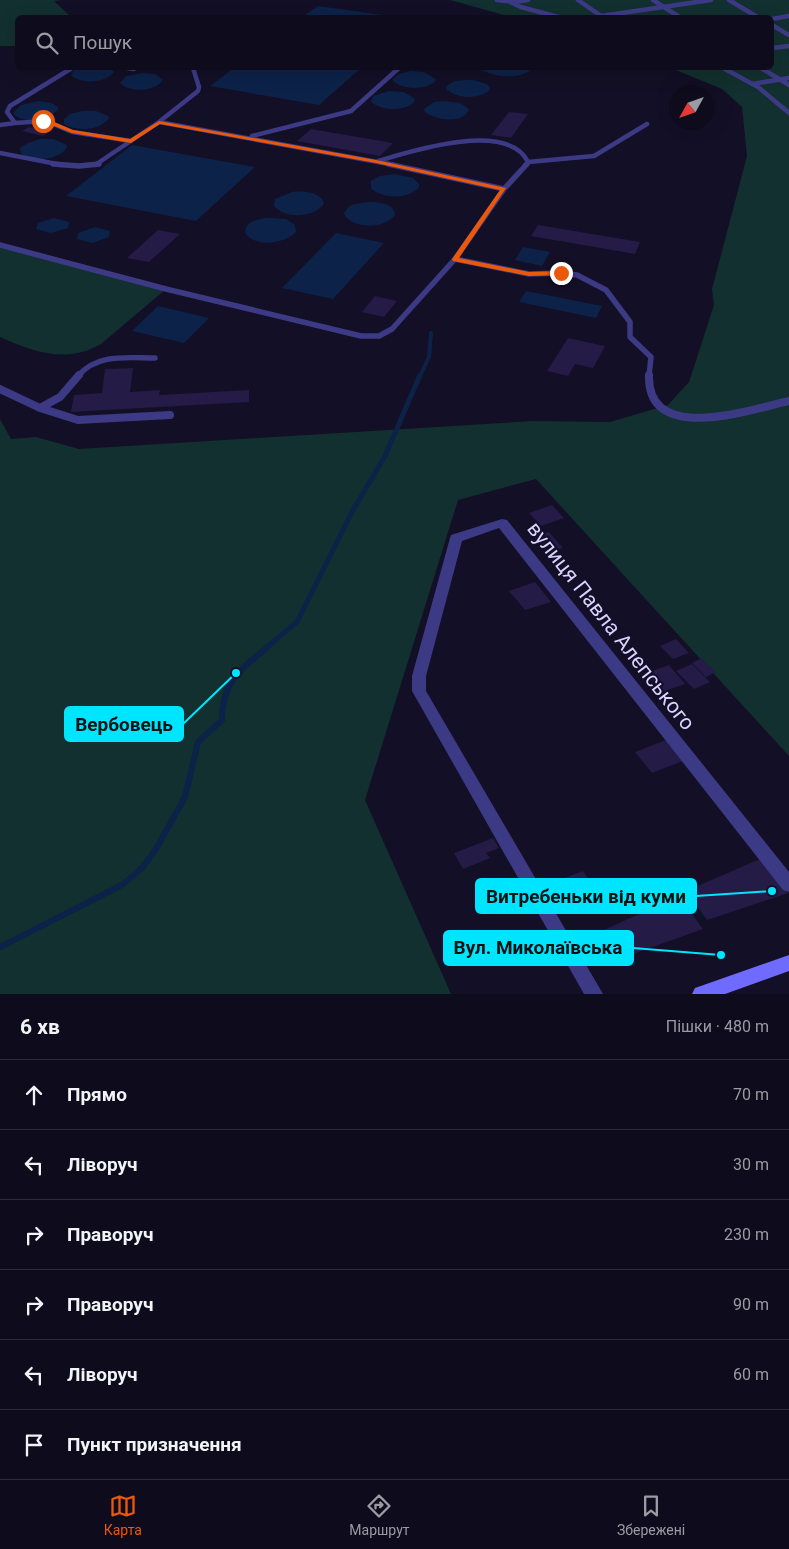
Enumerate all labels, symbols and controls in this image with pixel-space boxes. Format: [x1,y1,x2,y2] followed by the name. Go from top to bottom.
[15,15,774,70] search box
[33,29,61,57] icon: search
[73,31,132,54] text: Пошук
[669,85,714,130] north arrow
[32,110,55,133] route start
[550,262,573,285] route end
[522,517,700,735] street label: вулиця Павла Алепського
[65,707,183,741] callout: Вербовець
[75,713,173,736] text: Вербовець
[476,879,696,913] callout: Витребеньки від куми
[486,885,686,908] text: Витребеньки від куми
[444,931,633,965] callout: Вул. Миколаївська
[454,936,622,959] text: Вул. Миколаївська
[20,1015,60,1039] text: 6 хв
[666,1017,769,1036] text: Пішки · 480 m
[20,1081,48,1109] icon: ahead
[67,1083,127,1106] text: Прямо
[733,1085,769,1104] text: 70 m
[20,1151,48,1179] icon: left
[67,1153,138,1176] text: Ліворуч
[733,1155,769,1174] text: 30 m
[20,1221,48,1249] icon: right
[67,1223,153,1246] text: Праворуч
[724,1225,769,1244] text: 230 m
[20,1291,48,1319] icon: right
[67,1293,153,1316] text: Праворуч
[733,1295,769,1314] text: 90 m
[20,1361,48,1389] icon: left
[67,1363,138,1386] text: Ліворуч
[733,1365,769,1384] text: 60 m
[20,1431,48,1459] icon: arrive
[67,1433,242,1456] text: Пункт призначення
[104,1492,142,1538] tab: Карта
[349,1492,410,1538] tab: Маршрут
[617,1492,685,1538] tab: Збережені

